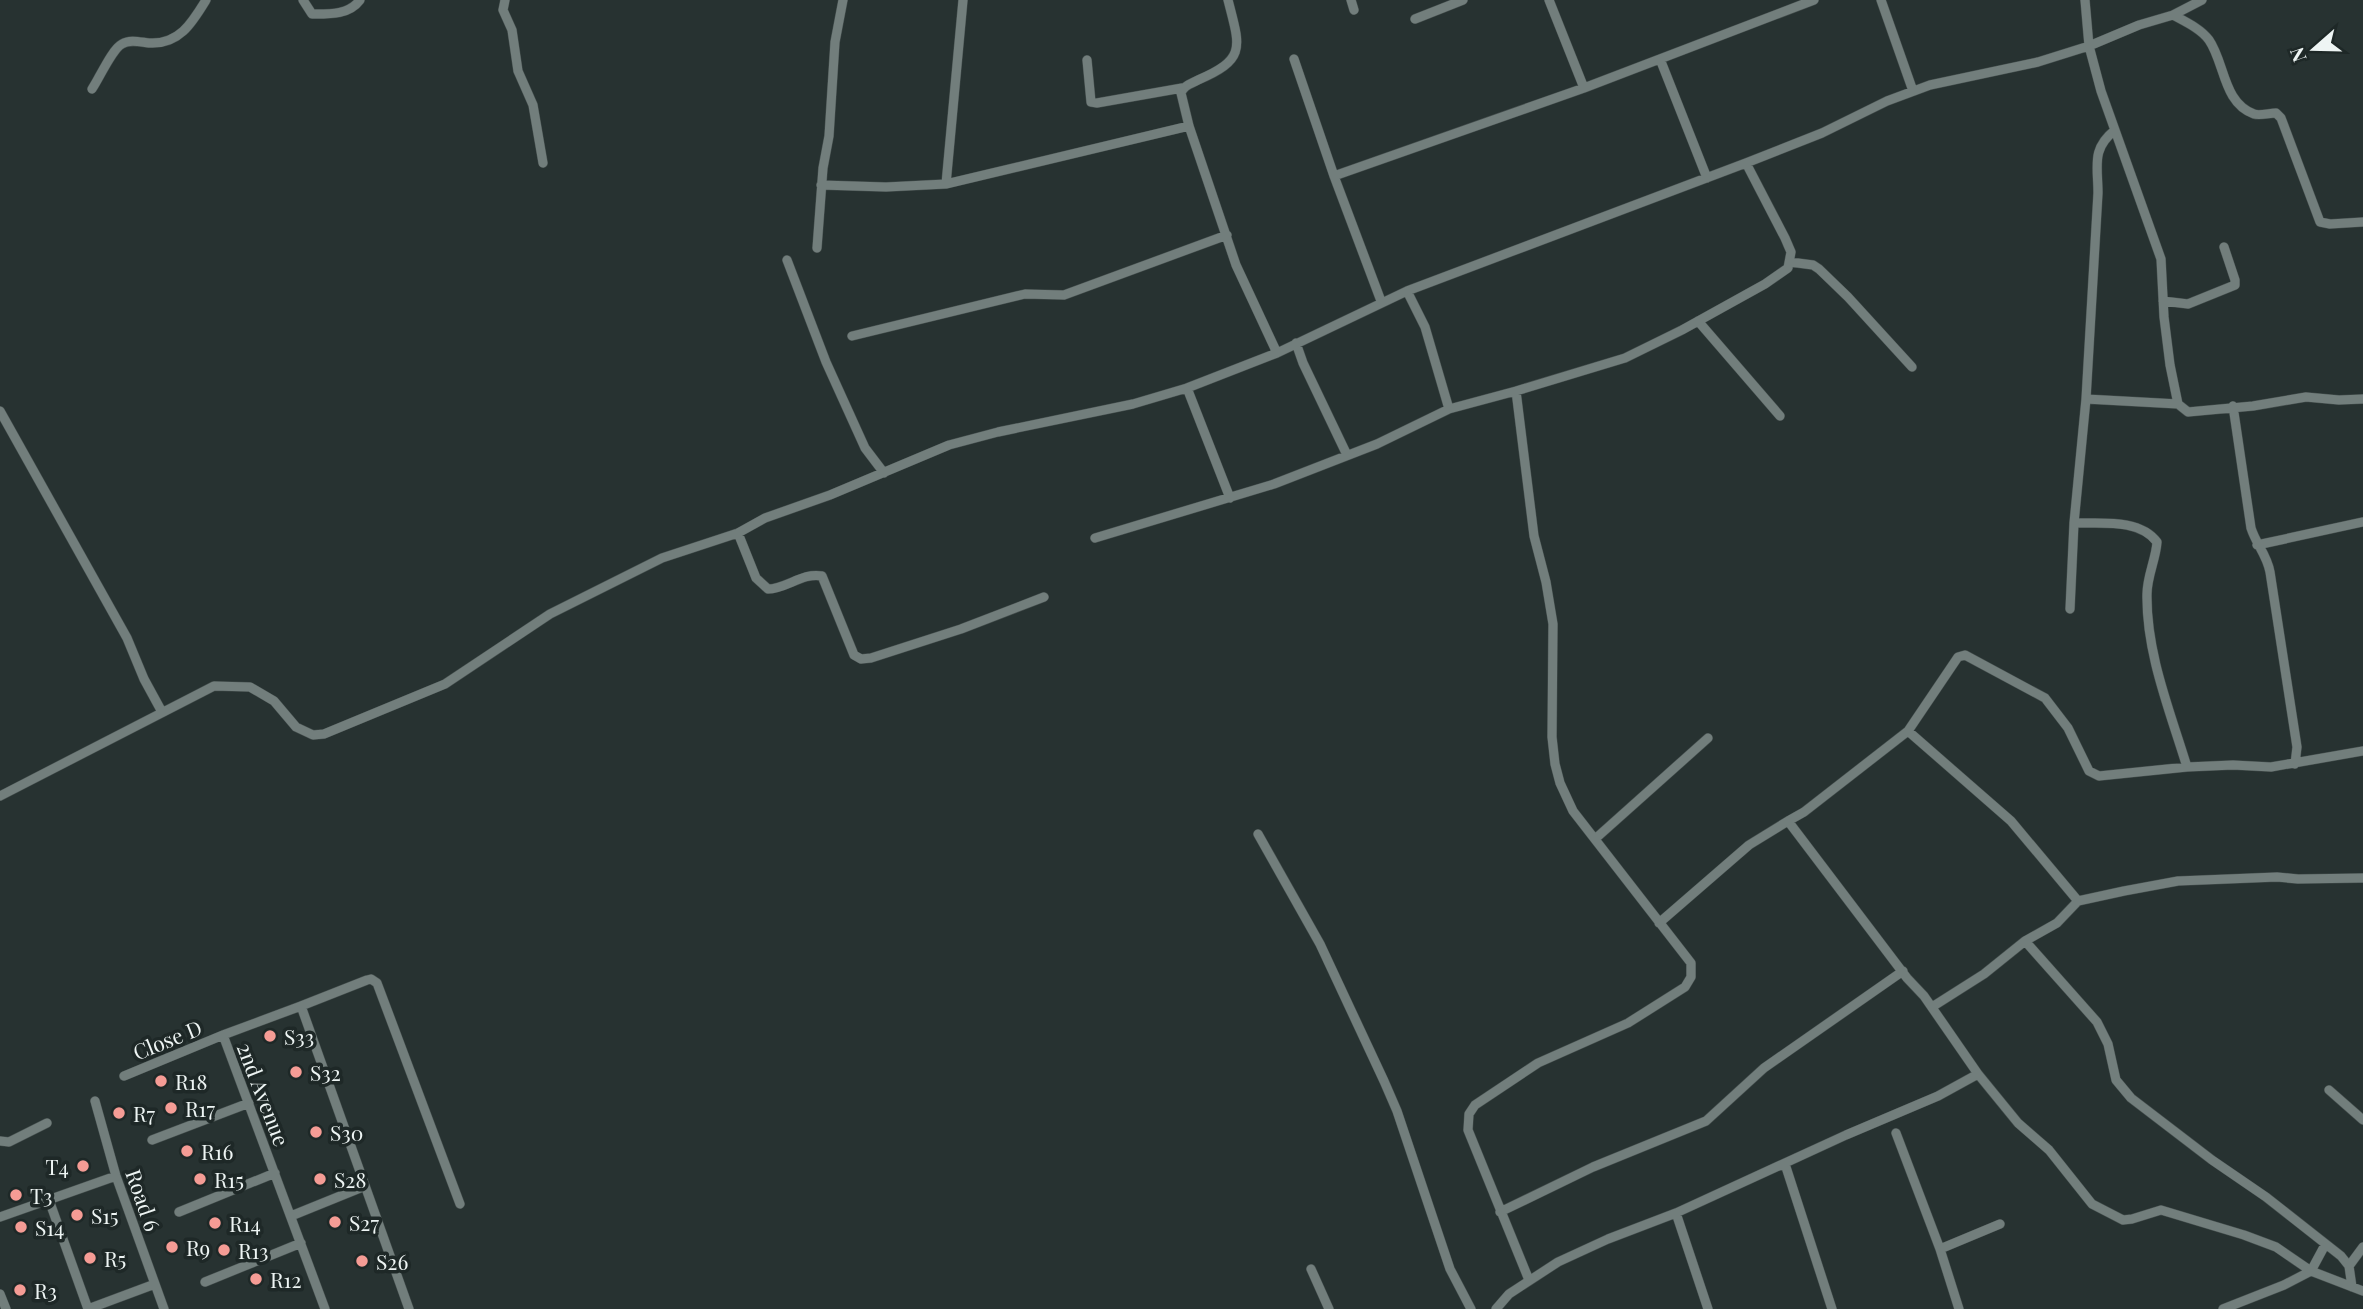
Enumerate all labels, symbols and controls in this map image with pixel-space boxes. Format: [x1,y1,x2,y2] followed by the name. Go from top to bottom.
[2279,14,2349,84] north arrow
[2282,44,2312,66] text: N
[128,1012,206,1066] street label: Close D
[284,1022,314,1050] place label: S33
[262,1028,278,1044] marker: S33
[231,1038,297,1150] street label: 2nd Avenue
[310,1058,341,1086] place label: S32
[288,1064,304,1080] marker: S32
[175,1067,207,1095] place label: R18
[153,1073,169,1089] marker: R18
[185,1094,215,1122] place label: R17
[133,1099,156,1127] place label: R7
[163,1100,179,1116] marker: R17
[111,1105,127,1121] marker: R7
[330,1118,363,1146] place label: S30
[308,1124,324,1140] marker: S30
[201,1137,233,1165] place label: R16
[179,1143,195,1159] marker: R16
[46,1152,69,1180] place label: T4
[75,1158,91,1174] marker: T4
[120,1165,168,1235] street label: Road 6
[214,1165,244,1193] place label: R15
[334,1165,366,1193] place label: S28
[192,1171,208,1187] marker: R15
[312,1171,328,1187] marker: S28
[30,1181,53,1209] place label: T3
[8,1187,24,1203] marker: T3
[91,1201,119,1229] place label: S15
[69,1207,85,1223] marker: S15
[349,1208,379,1236] place label: S27
[229,1209,261,1237] place label: R14
[35,1213,64,1241] place label: S14
[327,1214,343,1230] marker: S27
[207,1215,223,1231] marker: R14
[13,1219,29,1235] marker: S14
[186,1233,210,1261] place label: R9
[238,1236,269,1264] place label: R13
[164,1239,180,1255] marker: R9
[216,1242,232,1258] marker: R13
[104,1244,126,1272] place label: R5
[376,1247,408,1275] place label: S26
[82,1250,98,1266] marker: R5
[354,1253,370,1269] marker: S26
[270,1265,301,1293] place label: R12
[248,1271,264,1287] marker: R12
[34,1276,57,1304] place label: R3
[12,1282,28,1298] marker: R3

